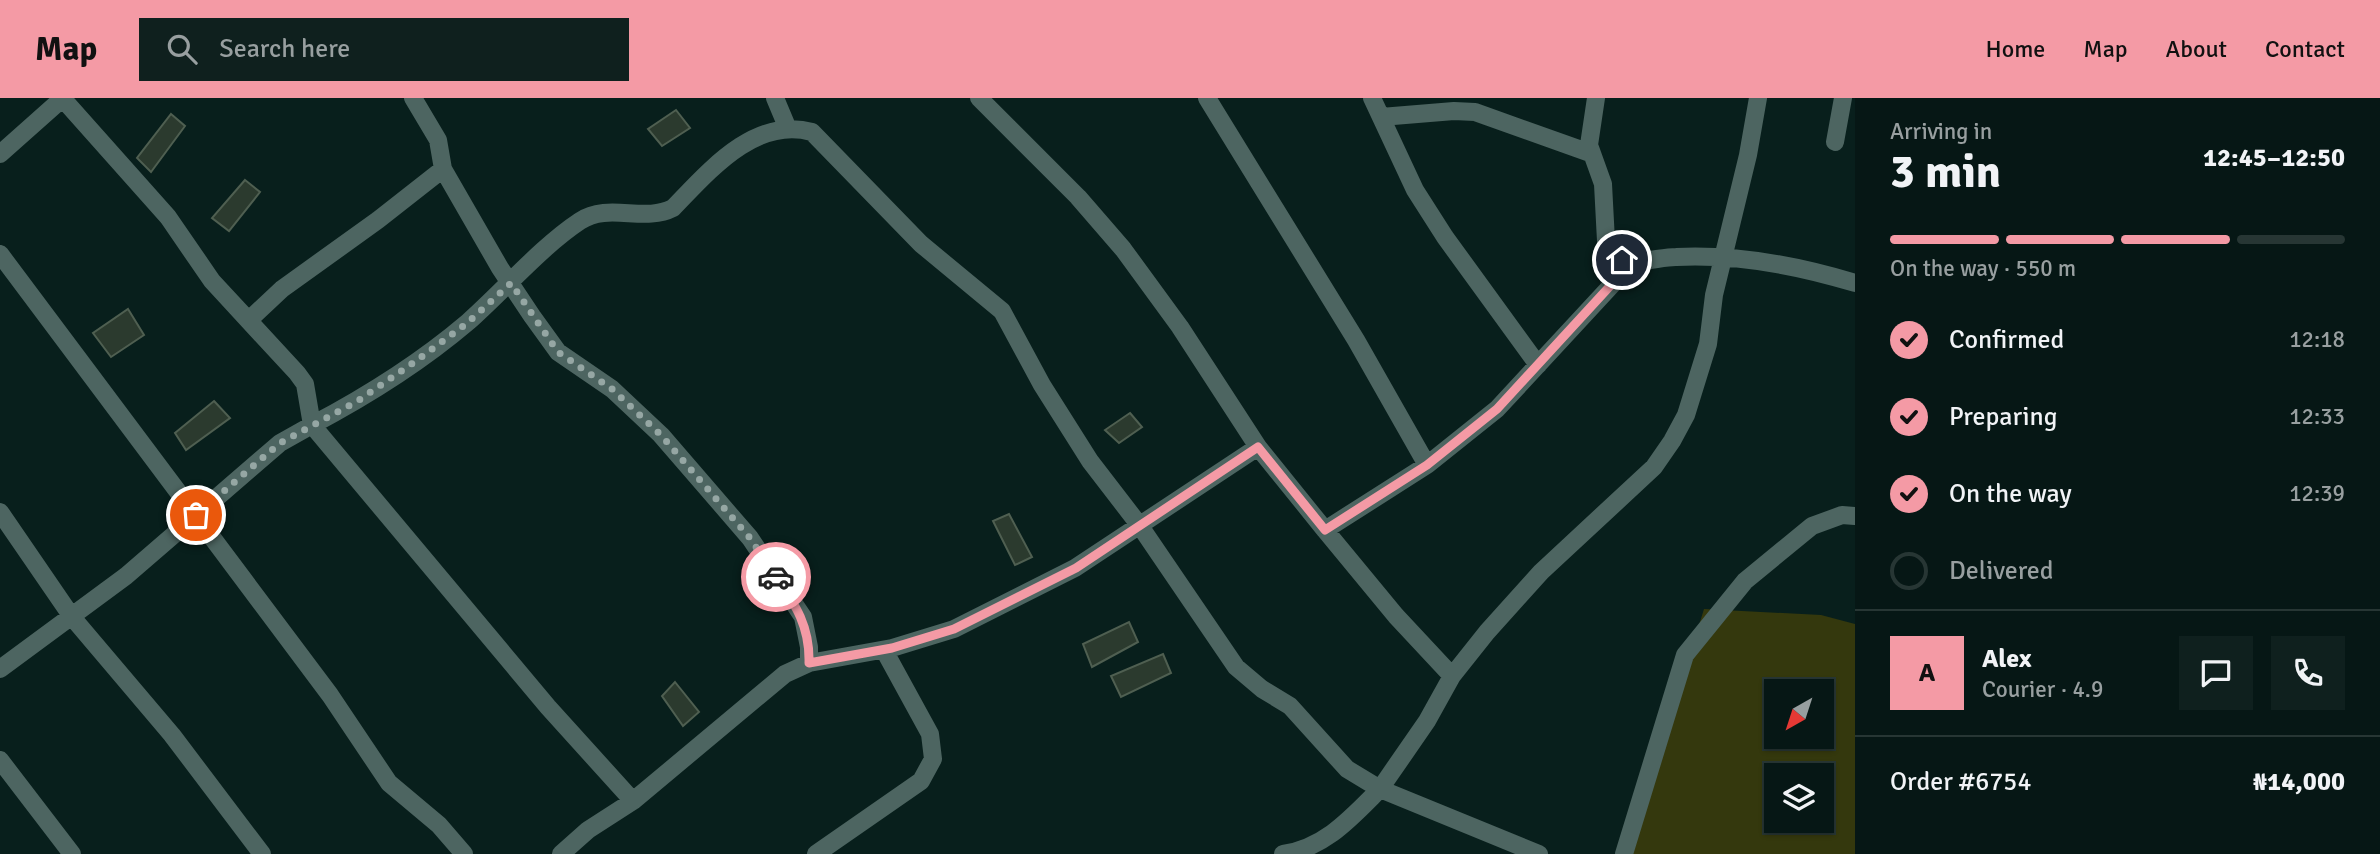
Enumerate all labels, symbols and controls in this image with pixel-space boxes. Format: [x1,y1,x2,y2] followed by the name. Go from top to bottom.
[139,18,629,81] search box
[35,29,97,70] text: Map
[163,30,201,68] icon: search
[219,33,350,65] text: Search here
[1985,34,2045,64] text: Home
[2083,34,2128,64] text: Map
[2166,34,2227,64] text: About
[2265,34,2345,64] text: Contact
[1890,117,1992,146] text: Arriving in
[2203,142,2345,174] text: 12:45–12:50
[1890,144,2001,200] text: 3 min
[1592,230,1652,290] pin
[1603,241,1641,279] icon: home
[1890,254,2076,283] text: On the way · 550 m
[1890,321,1928,359] icon: check
[1949,324,2064,356] text: Confirmed
[2289,325,2345,354] text: 12:18
[1890,398,1928,436] icon: check
[1949,401,2057,433] text: Preparing
[2289,402,2345,431] text: 12:33
[1890,475,1928,513] icon: check
[1949,478,2072,510] text: On the way
[2289,479,2345,508] text: 12:39
[166,485,226,545] pin
[177,496,215,534] icon: bag
[741,542,811,612] courier
[1949,555,2054,587] text: Delivered
[757,558,795,596] icon: car
[2179,636,2253,710] button: chat
[2271,636,2345,710] button: phone
[1982,643,2032,675] text: Alex
[1919,657,1935,689] text: A
[1982,675,2103,704] text: Courier · 4.9
[1764,679,1834,749] north arrow
[1764,679,1834,833] map controls
[1764,763,1834,833] button: layers
[1890,766,2031,798] text: Order #6754
[2253,766,2345,798] text: ₦14,000

